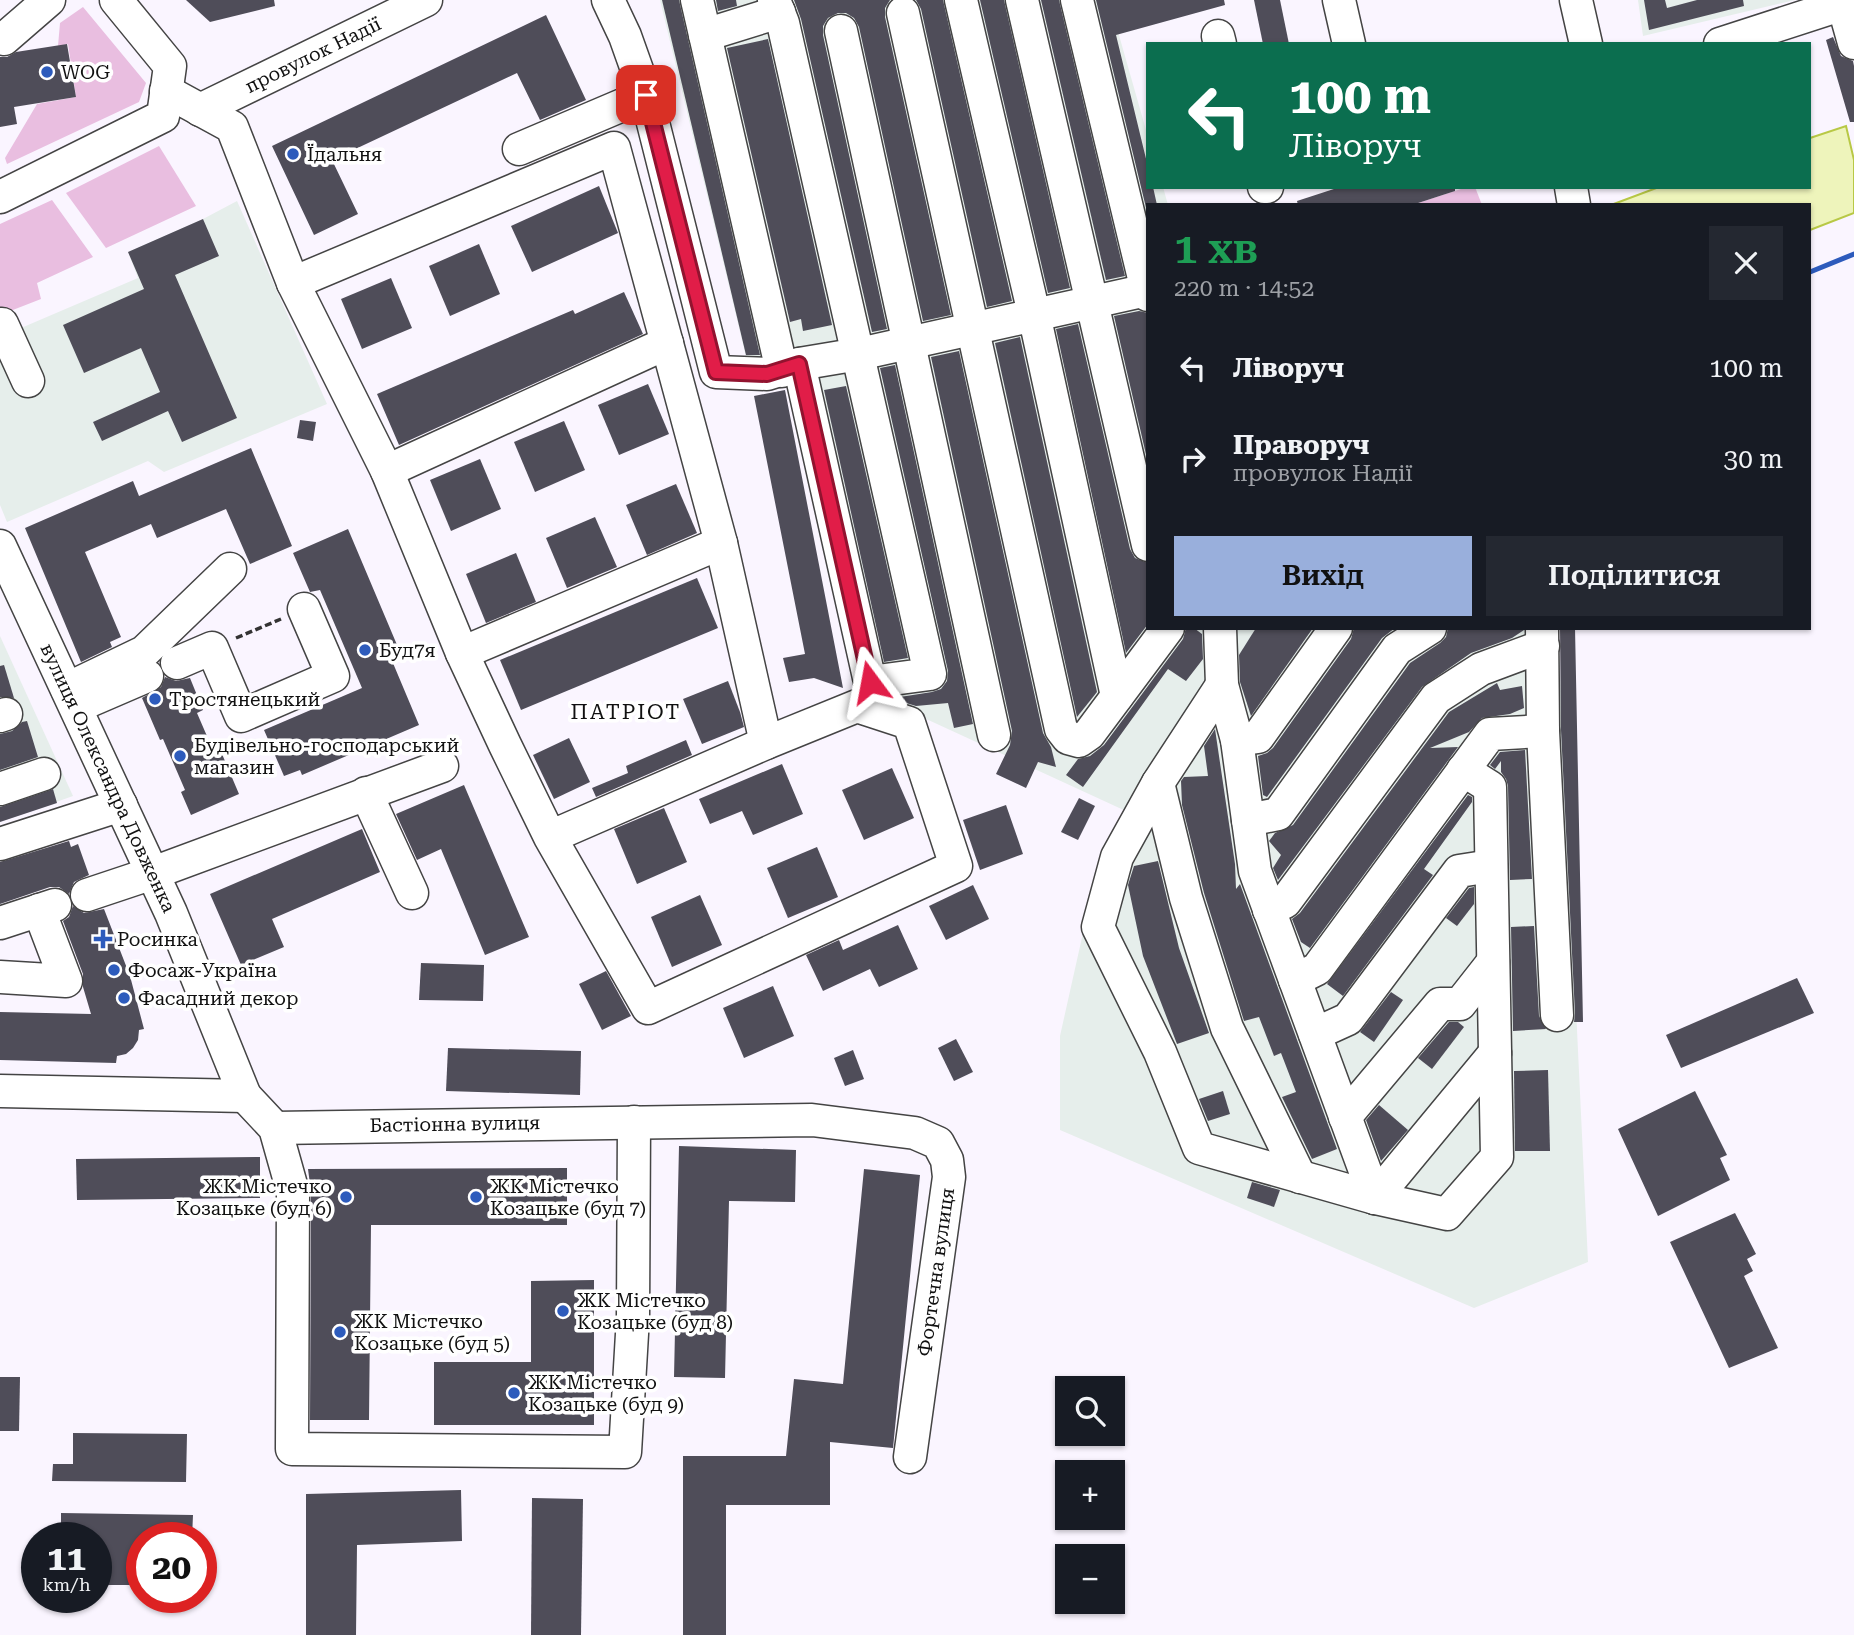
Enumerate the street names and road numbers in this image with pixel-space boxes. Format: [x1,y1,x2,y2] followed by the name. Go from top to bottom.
[241,12,385,98] street label: провулок Надії
[35,640,181,917] street label: вулиця Олександра Довженка
[370,1111,541,1137] street label: Бастіонна вулиця
[913,1186,959,1358] street label: Фортечна вулиця

